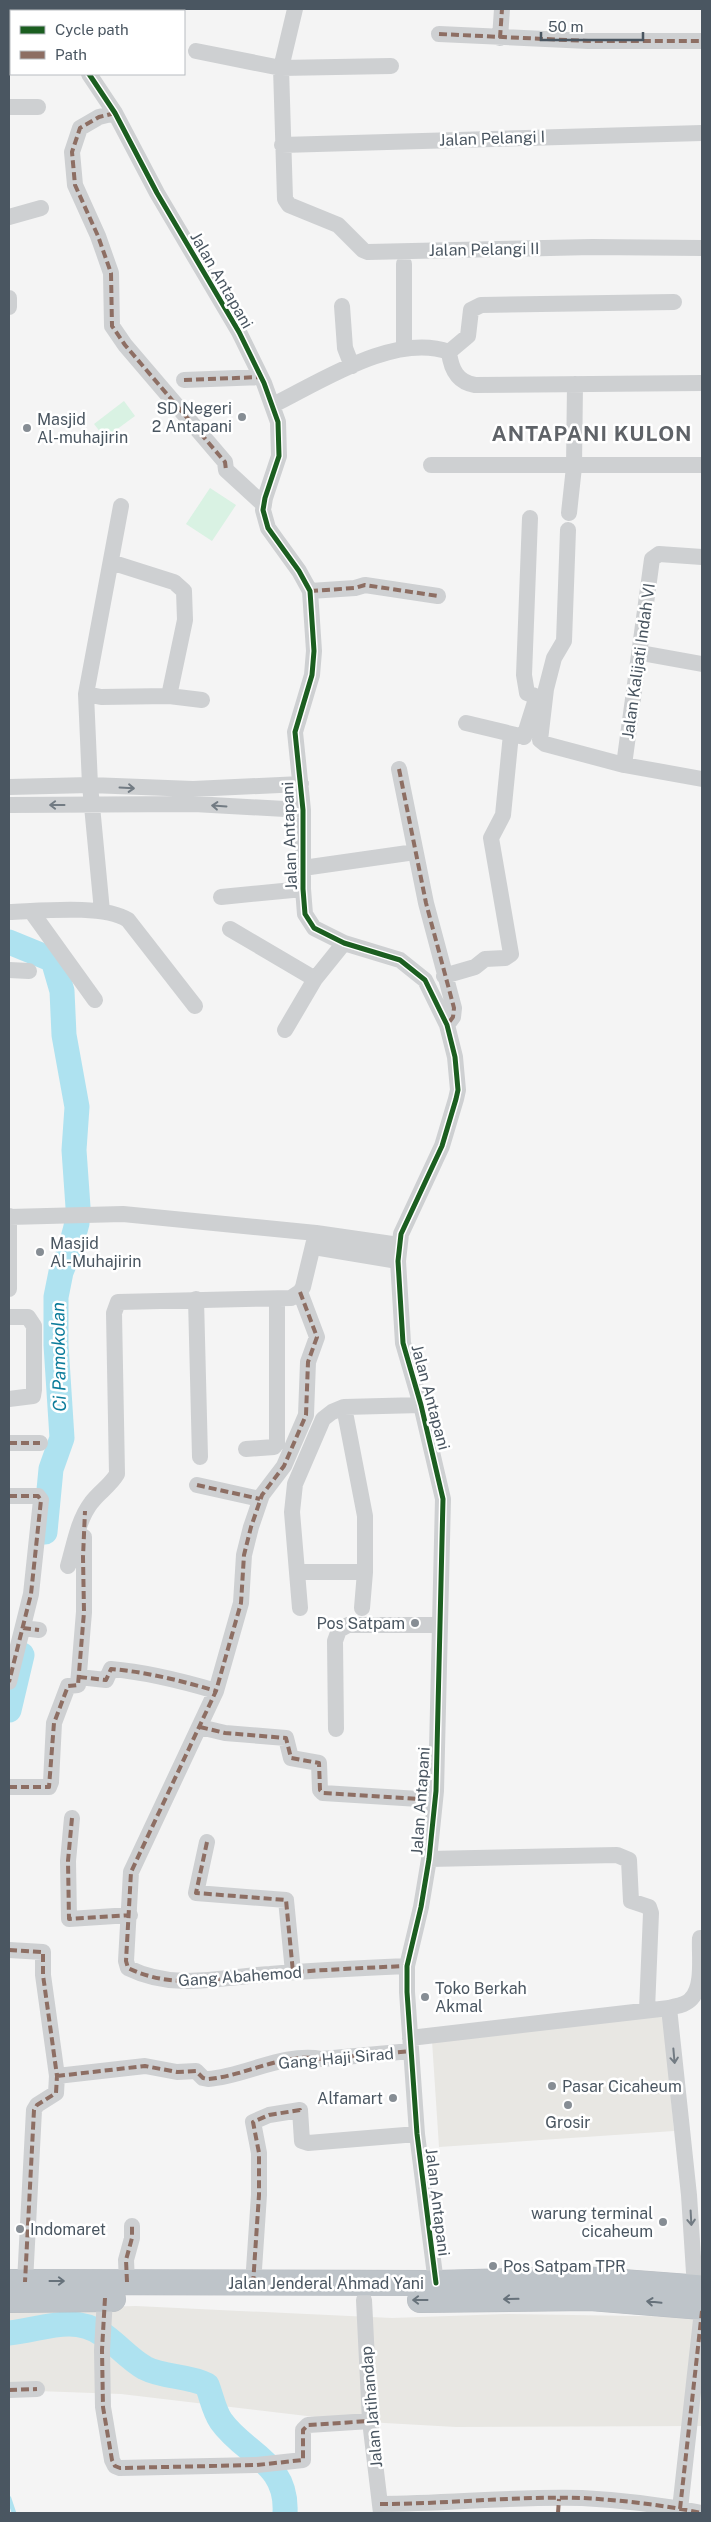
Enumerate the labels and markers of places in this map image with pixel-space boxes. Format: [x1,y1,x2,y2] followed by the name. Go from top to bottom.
[152,399,232,436] place label: SD Negeri 2 Antapani
[37,410,128,447] place label: Masjid Al-muhajirin
[236,411,248,423] marker: SD Negeri 2 Antapani
[21,422,33,434] marker: Masjid Al-muhajirin
[50,1234,141,1271] place label: Masjid Al-Muhajirin
[34,1246,46,1258] marker: Masjid Al-Muhajirin
[317,1614,405,1633] place label: Pos Satpam
[409,1617,421,1629] marker: Pos Satpam
[435,1979,527,2016] place label: Toko Berkah Akmal
[419,1991,431,2003] marker: Toko Berkah Akmal
[562,2077,682,2096] place label: Pasar Cicaheum
[546,2080,558,2092] marker: Pasar Cicaheum
[317,2089,383,2108] place label: Alfamart
[387,2092,399,2104] marker: Alfamart
[562,2099,574,2111] marker: Grosir
[545,2113,591,2132] place label: Grosir
[531,2204,653,2241] place label: warung terminal cicaheum
[657,2216,669,2228] marker: warung terminal cicaheum
[30,2220,106,2239] place label: Indomaret
[14,2223,26,2235] marker: Indomaret
[503,2257,626,2276] place label: Pos Satpam TPR
[487,2260,499,2272] marker: Pos Satpam TPR

